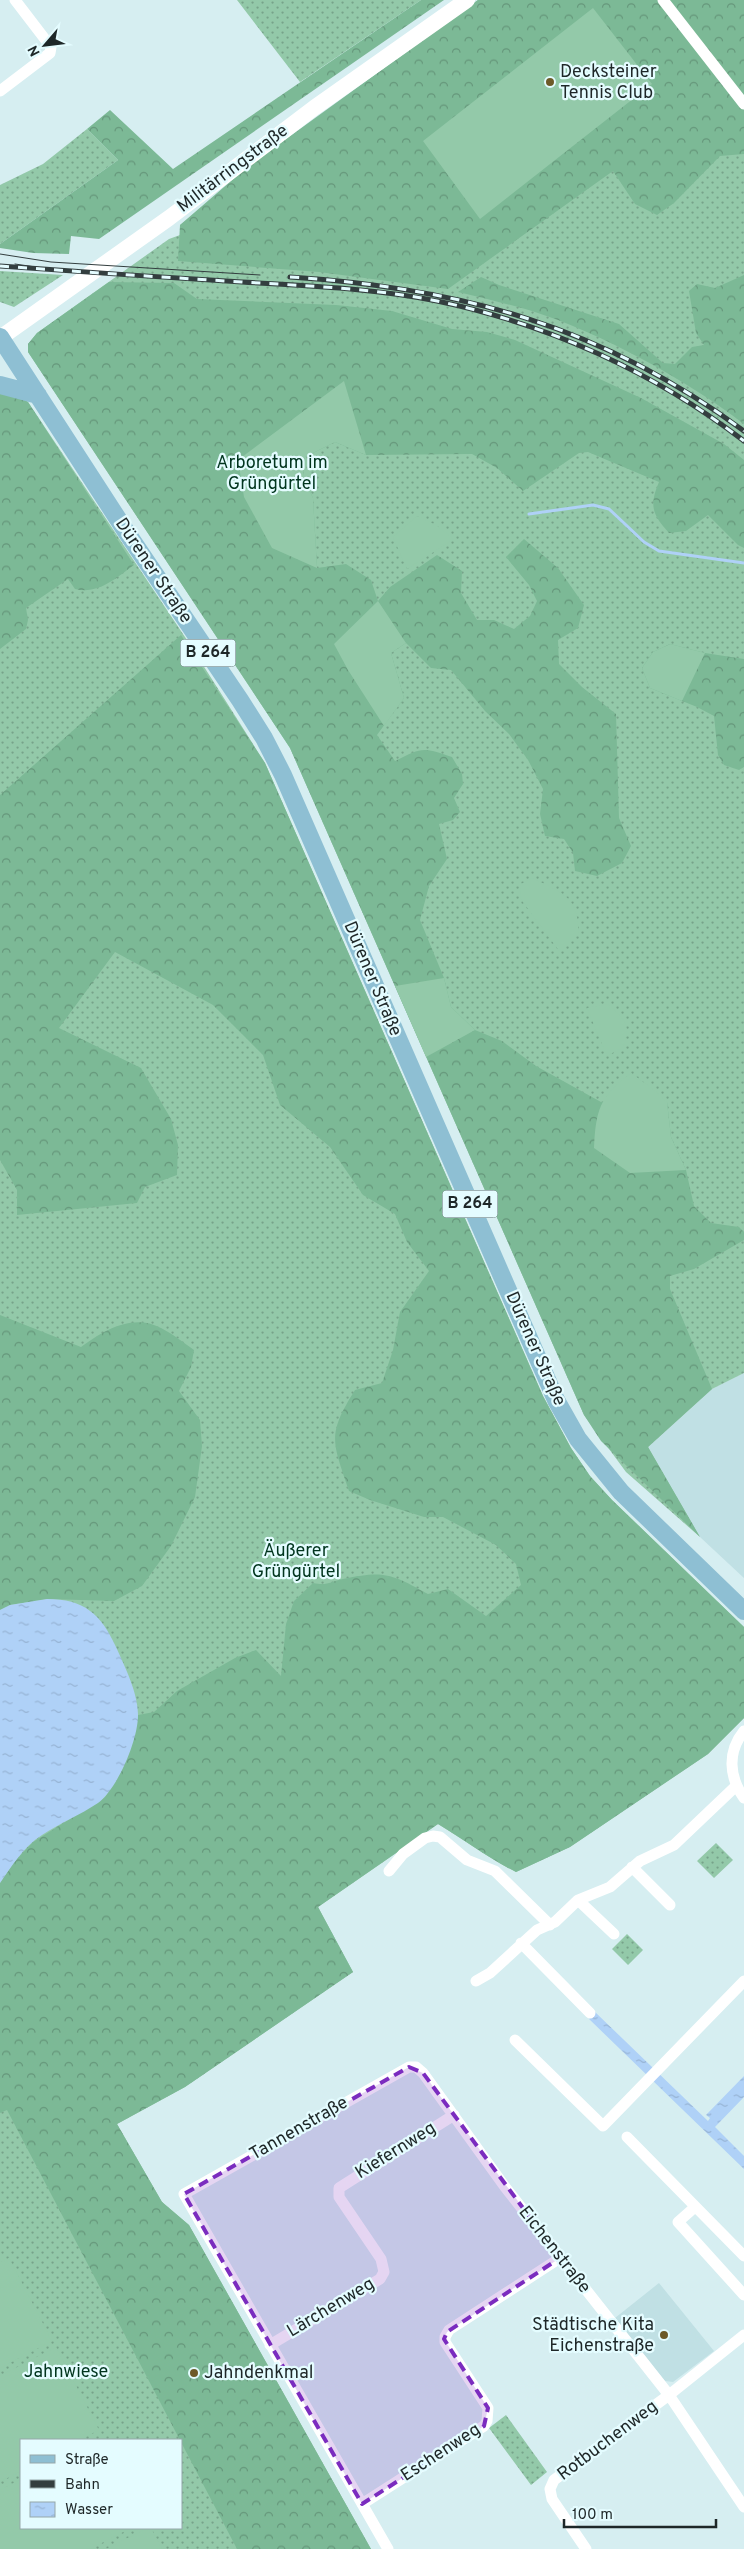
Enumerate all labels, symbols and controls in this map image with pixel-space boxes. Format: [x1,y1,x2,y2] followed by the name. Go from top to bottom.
[20,20,70,70] north arrow
[25,42,45,59] text: N
[560,61,657,105] place label: Decksteiner Tennis Club
[544,76,556,88] marker: Decksteiner Tennis Club
[173,120,293,218] street label: Militärringstraße
[216,452,328,496] park label: Arboretum im Grüngürtel
[109,514,197,628] street label: Dürener Straße
[180,640,236,666] road number: B 264
[337,918,407,1040] street label: Dürener Straße
[442,1190,498,1218] road number: B 264
[500,1288,570,1410] street label: Dürener Straße
[252,1538,340,1584] park label: Äußerer Grüngürtel
[246,2092,352,2166] street label: Tannenstraße
[351,2117,441,2185] street label: Kiefernweg
[513,2202,595,2298] street label: Eichenstraße
[283,2273,379,2343] street label: Lärchenweg
[532,2314,654,2358] place label: Städtische Kita Eichenstraße
[658,2329,670,2341] marker: Städtische Kita Eichenstraße
[24,2361,108,2384] park label: Jahnwiese
[204,2362,313,2385] place label: Jahndenkmal
[188,2367,200,2379] marker: Jahndenkmal
[553,2396,663,2486] street label: Rotbuchenweg
[397,2419,485,2487] street label: Eschenweg
[20,2439,182,2529] legend
[65,2451,109,2470] text: Straße
[65,2476,100,2495] text: Bahn
[564,2496,716,2528] scale bar
[65,2501,113,2520] text: Wasser
[572,2506,613,2525] text: 100 m

